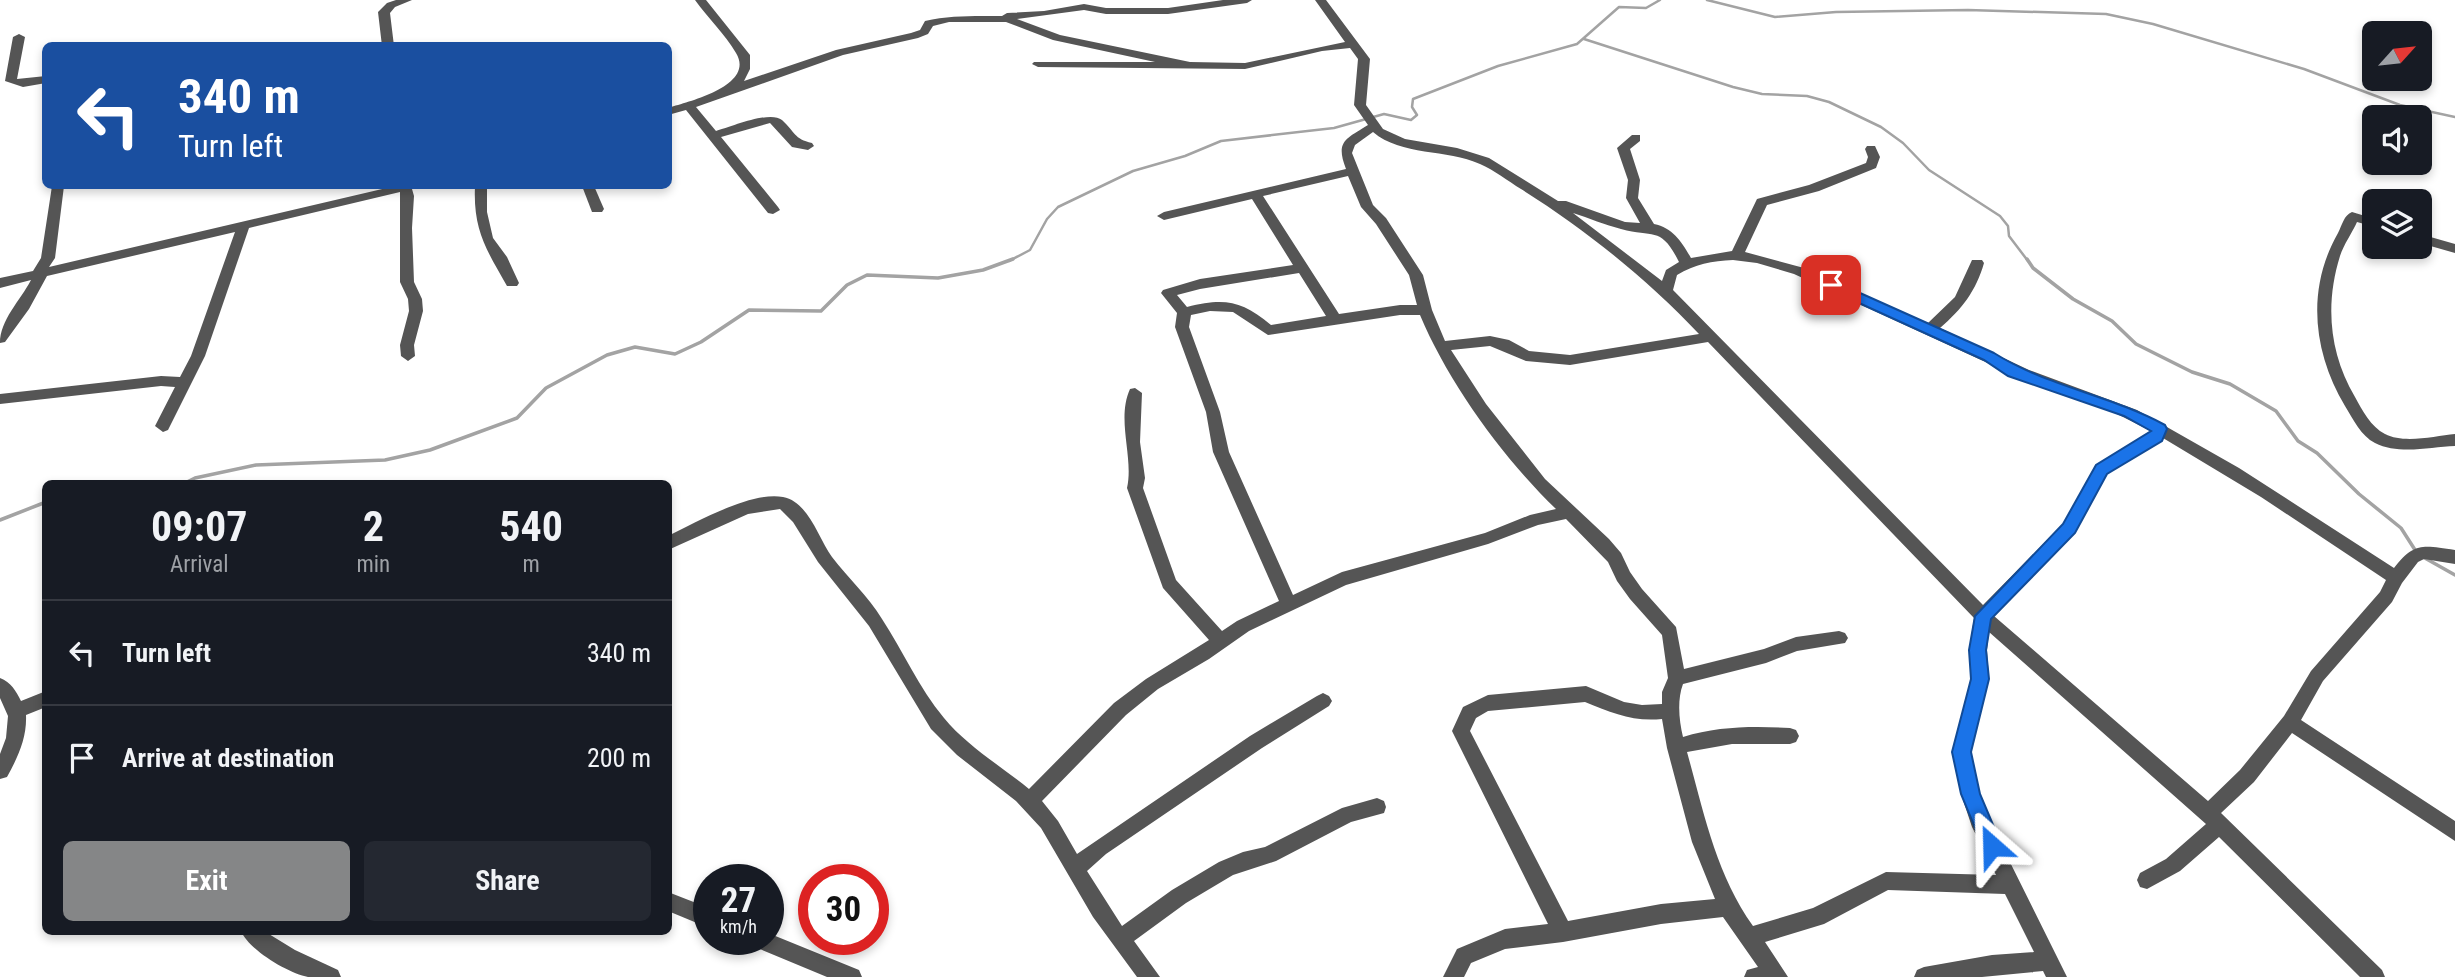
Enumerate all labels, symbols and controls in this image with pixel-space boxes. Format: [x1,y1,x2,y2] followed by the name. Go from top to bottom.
[2362,21,2432,91] north arrow
[2362,21,2432,259] map controls
[178,68,300,125] text: 340 m
[63,70,154,161] icon: left
[2362,105,2432,175] button: sound
[178,127,283,165] text: Turn left
[2362,189,2432,259] button: layers
[1801,255,1861,315] pin
[1812,266,1850,304] icon: arrive
[151,502,247,551] text: 09:07
[363,502,384,551] text: 2
[499,502,563,551] text: 540
[170,551,228,578] text: Arrival
[356,551,390,578] text: min
[522,551,540,578] text: m
[63,634,101,672] icon: left
[122,638,211,668] text: Turn left
[587,638,651,668] text: 340 m
[63,739,101,777] icon: arrive
[122,743,334,773] text: Arrive at destination
[587,743,651,773] text: 200 m
[1955,809,2029,883] position arrow
[63,841,350,921] button: Exit
[364,841,651,921] button: Share
[798,864,889,955] speed limit sign: 30
[721,880,756,921] text: 27
[720,916,757,937] text: km/h

